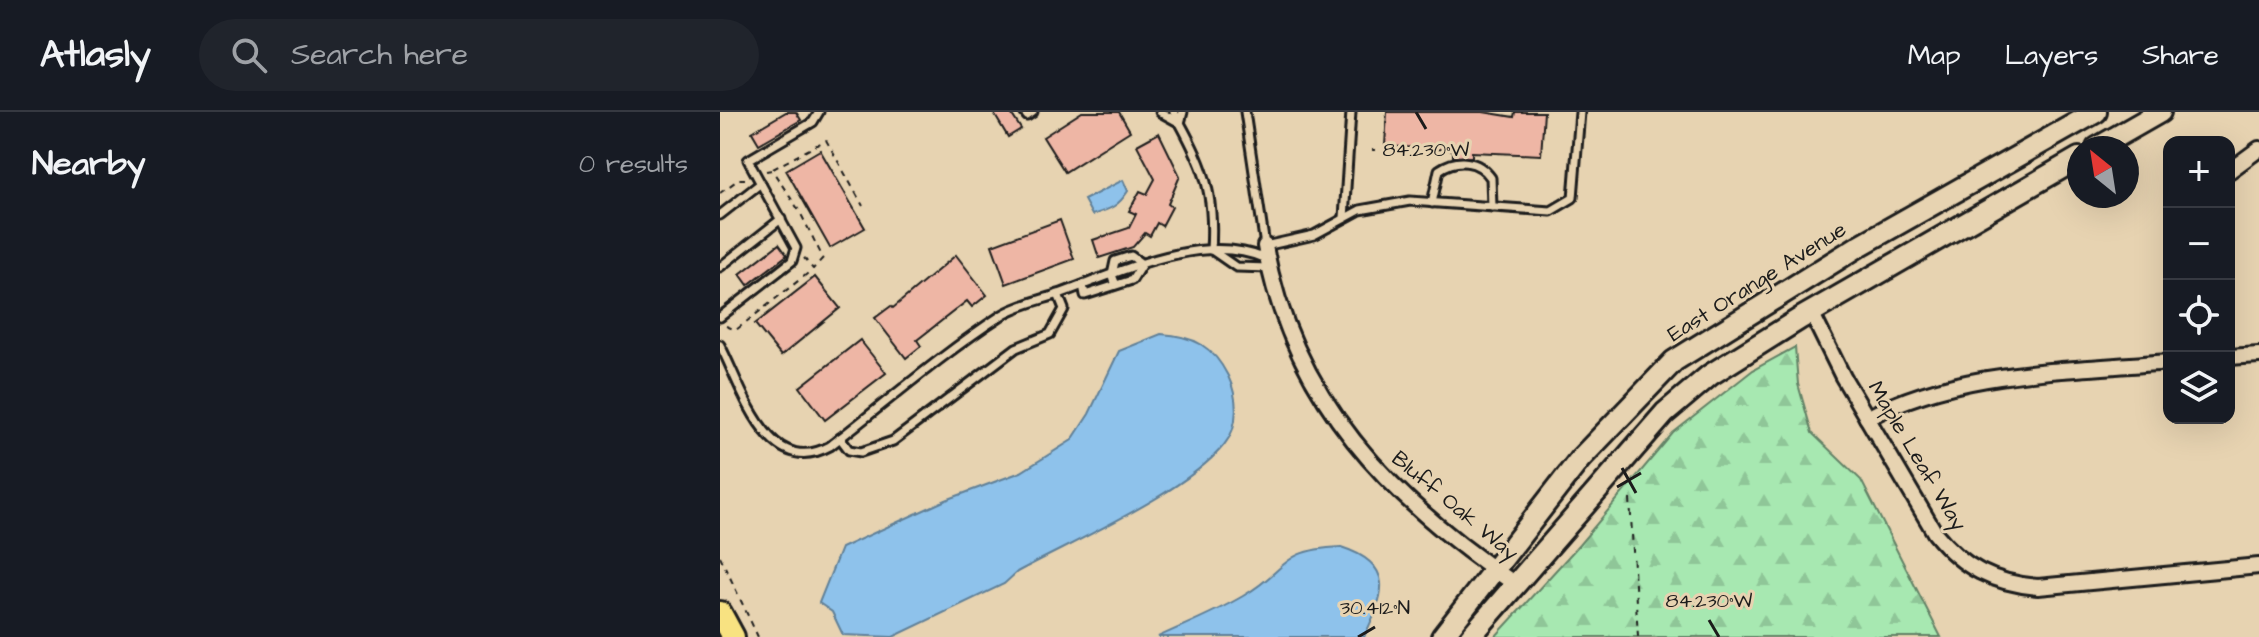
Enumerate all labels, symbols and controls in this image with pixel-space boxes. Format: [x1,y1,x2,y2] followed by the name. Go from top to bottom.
[199,19,759,91] search box
[40,29,151,81] text: Atlasly
[227,33,271,77] icon: search
[291,34,468,76] text: Search here
[1908,36,1961,75] text: Map
[2005,36,2098,75] text: Layers
[2142,36,2219,75] text: Share
[1383,136,1470,164] text: 84.230°W
[2067,136,2139,208] north arrow
[2163,136,2235,424] map controls
[2163,136,2235,208] button: +
[32,140,146,188] text: Nearby
[579,146,688,182] text: 0 results
[2163,208,2235,280] button: −
[1662,214,1853,350] street label: East Orange Avenue
[2163,280,2235,352] button: locate
[2163,352,2235,424] button: layers
[1859,375,1974,537] street label: Maple Leaf Way
[1384,444,1525,569] street label: Bluff Oak Way
[1666,587,1753,615] text: 84.230°W
[1340,594,1410,622] text: 30.412°N

